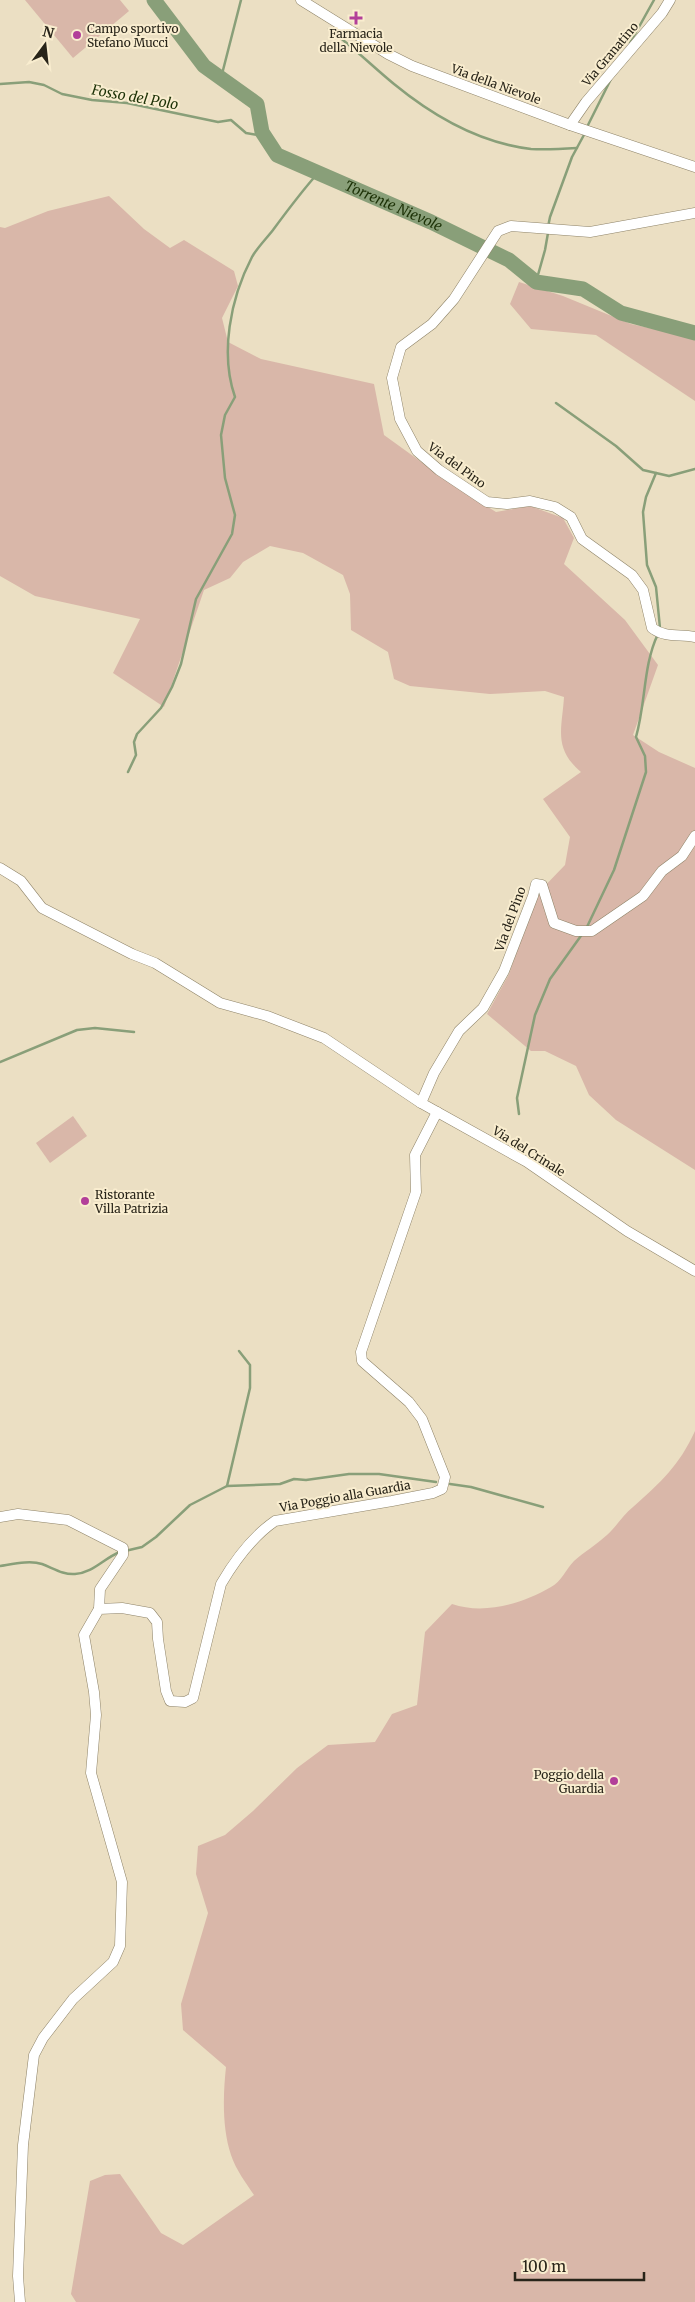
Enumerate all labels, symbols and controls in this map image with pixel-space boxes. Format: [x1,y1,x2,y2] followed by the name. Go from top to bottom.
[350,12,362,24] marker: Farmacia della Nievole
[578,19,641,90] street label: Via Granatino
[20,20,70,70] north arrow
[87,21,179,50] place label: Campo sportivo Stefano Mucci
[41,22,56,43] text: N
[319,26,393,55] place label: Farmacia della Nievole
[71,29,83,41] marker: Campo sportivo Stefano Mucci
[448,60,543,107] street label: Via della Nievole
[89,80,180,113] water label: Fosso del Polo
[342,177,445,235] water label: Torrente Nievole
[424,438,489,491] street label: Via del Pino
[491,885,529,954] street label: Via del Pino
[489,1122,568,1179] street label: Via del Crinale
[94,1187,169,1216] place label: Ristorante Villa Patrizia
[79,1195,91,1207] marker: Ristorante Villa Patrizia
[277,1477,412,1515] street label: Via Poggio alla Guardia
[534,1767,605,1796] place label: Poggio della Guardia
[608,1775,620,1787] marker: Poggio della Guardia
[515,2250,644,2282] scale bar
[522,2257,566,2276] text: 100 m

